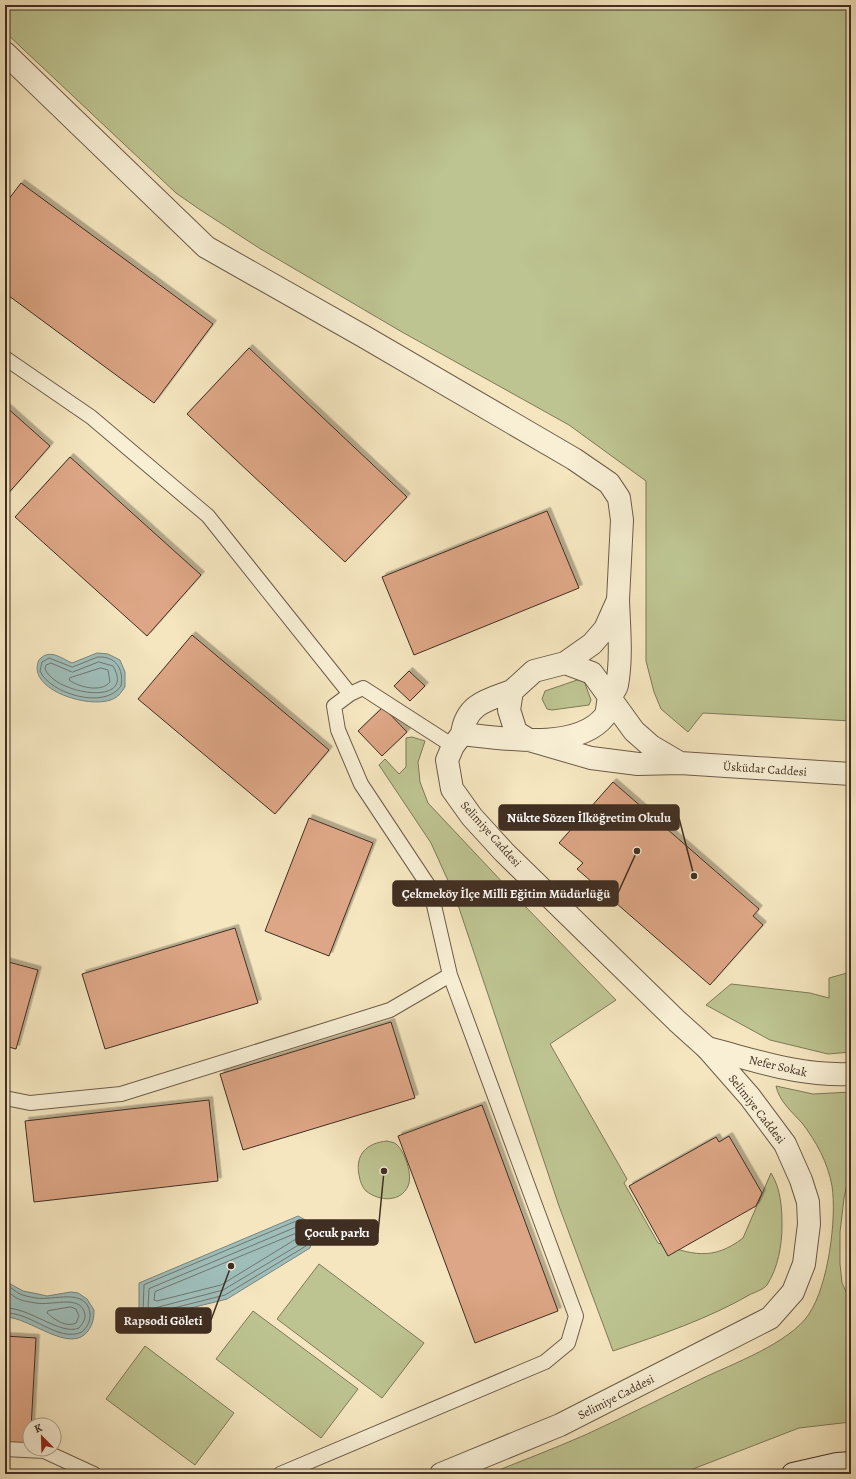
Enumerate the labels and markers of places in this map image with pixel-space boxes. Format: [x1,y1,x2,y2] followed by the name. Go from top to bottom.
[499,805,679,830] callout: Nükte Sözen İlköğretim Okulu
[393,881,618,906] callout: Çekmeköy İlçe Milli Eğitim Müdürlüğü
[296,1220,378,1245] callout: Çocuk parkı
[116,1308,211,1333] callout: Rapsodi Göleti

